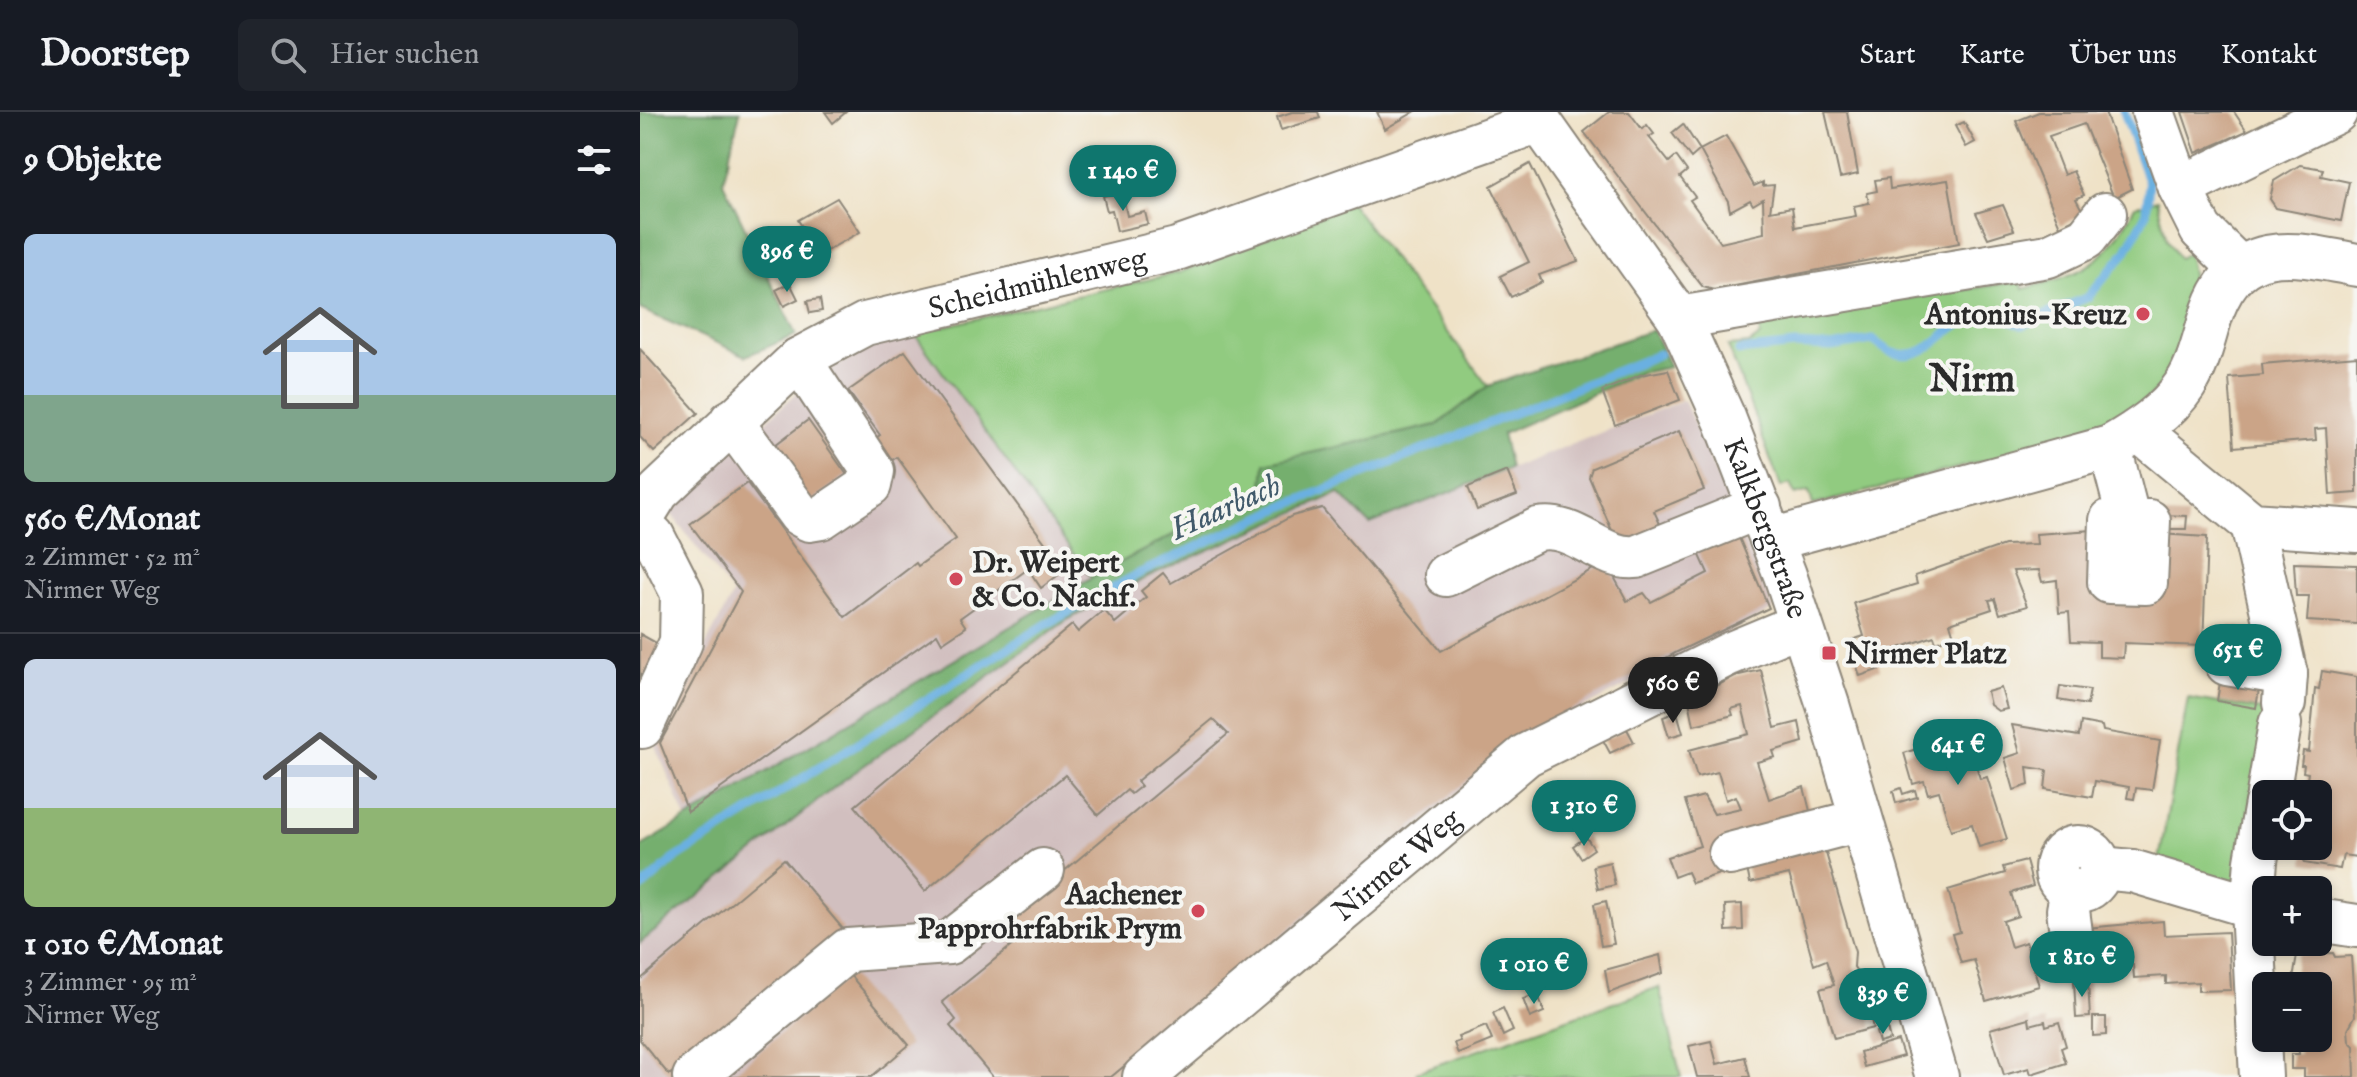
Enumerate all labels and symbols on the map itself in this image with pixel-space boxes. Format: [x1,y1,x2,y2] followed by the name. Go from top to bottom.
[1049,145,1197,213] pin: 1 140 €
[731,226,843,294] pin: 896 €
[925,240,1152,329] street label: Scheidmühlenweg
[1924,297,2127,335] place label: Antonius-Kreuz
[2134,305,2152,323] marker: Antonius-Kreuz
[1928,357,2015,405] district label: Nirm
[1713,433,1815,624] street label: Kalkbergstraße
[1164,466,1288,551] water label: Haarbach
[972,545,1136,617] place label: Dr. Weipert & Co. Nachf.
[947,570,965,588] marker: Dr. Weipert & Co. Nachf.
[2182,624,2294,692] pin: 651 €
[1844,636,2007,674] place label: Nirmer Platz
[1820,644,1838,662] marker: Nirmer Platz
[1617,657,1729,725] pin: 560 €
[1902,719,2014,787] pin: 641 €
[1510,780,1658,848] pin: 1 310 €
[1326,800,1470,931] street label: Nirmer Weg
[918,877,1183,949] place label: Aachener Papprohrfabrik Prym
[1189,902,1207,920] marker: Aachener Papprohrfabrik Prym
[2008,931,2156,999] pin: 1 810 €
[1460,938,1608,1006] pin: 1 010 €
[1827,968,1939,1036] pin: 839 €

